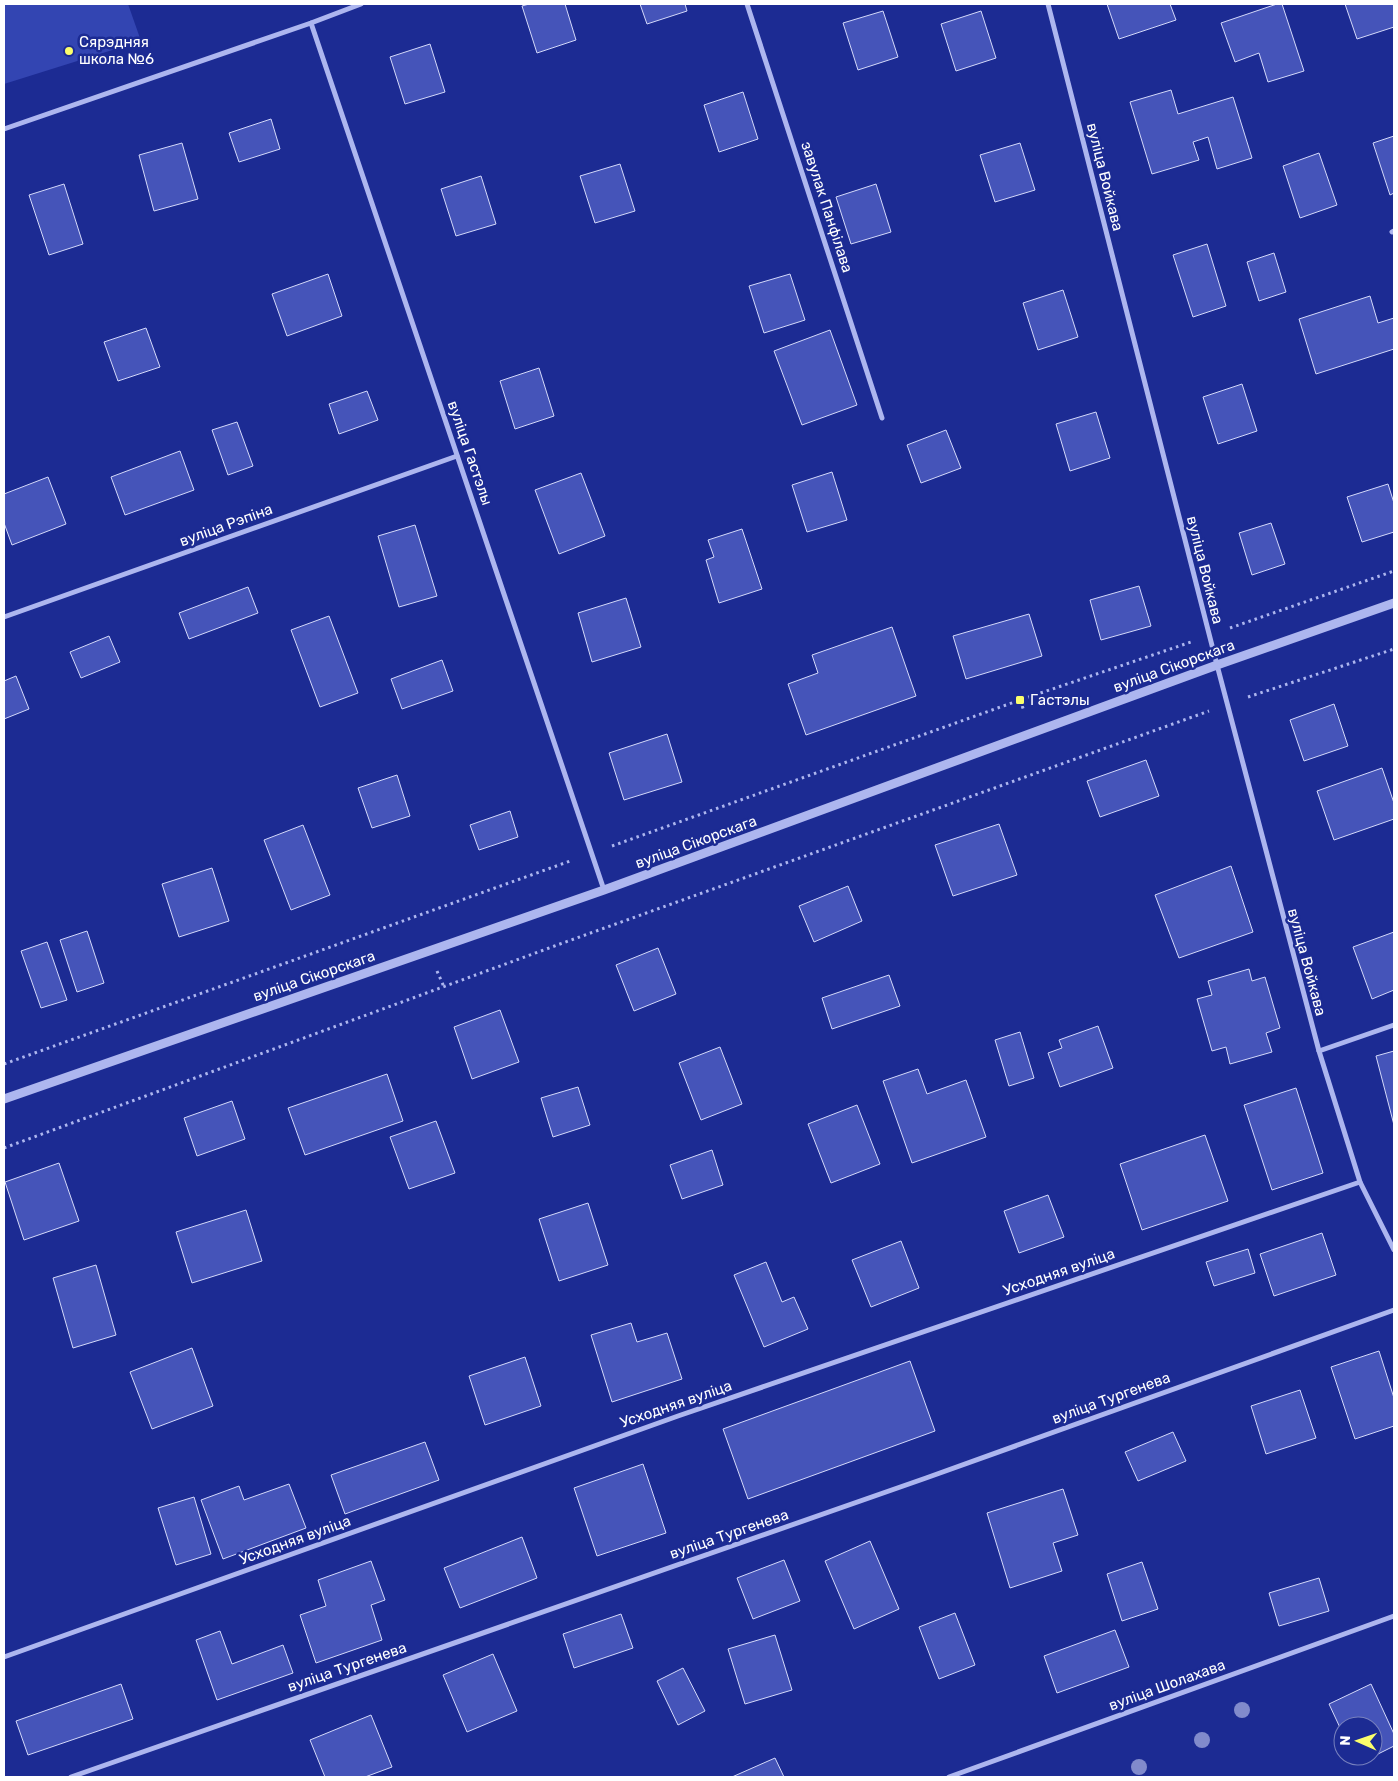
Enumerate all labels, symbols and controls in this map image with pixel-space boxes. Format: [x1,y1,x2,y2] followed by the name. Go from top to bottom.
[79,33,154,68] place label: Сярэдняя школа №6
[63,45,75,57] marker: Сярэдняя школа №6
[1083,121,1127,233] street label: вуліца Войкава
[797,139,857,275] street label: завулак Панфілава
[444,398,496,508] street label: вуліца Гастэлы
[177,500,275,550] street label: вуліца Рэпіна
[1183,514,1227,626] street label: вуліца Войкава
[1111,636,1237,696] street label: вуліца Сікорскага
[1030,691,1090,709] place label: Гастэлы
[1014,694,1026,706] marker: Гастэлы
[633,812,759,872] street label: вуліца Сікорскага
[1284,906,1330,1018] street label: вуліца Войкава
[251,947,377,1005] street label: вуліца Сікорскага
[1001,1244,1117,1300] street label: Усходняя вуліца
[1049,1368,1173,1428] street label: вуліца Тургенева
[618,1376,734,1432] street label: Усходняя вуліца
[667,1505,791,1563] street label: вуліца Тургенева
[237,1512,353,1568] street label: Усходняя вуліца
[285,1638,409,1696] street label: вуліца Тургенева
[1106,1656,1228,1714] street label: вуліца Шолахава
[1333,1716,1383,1766] north arrow
[1337,1735,1354,1746] text: N

